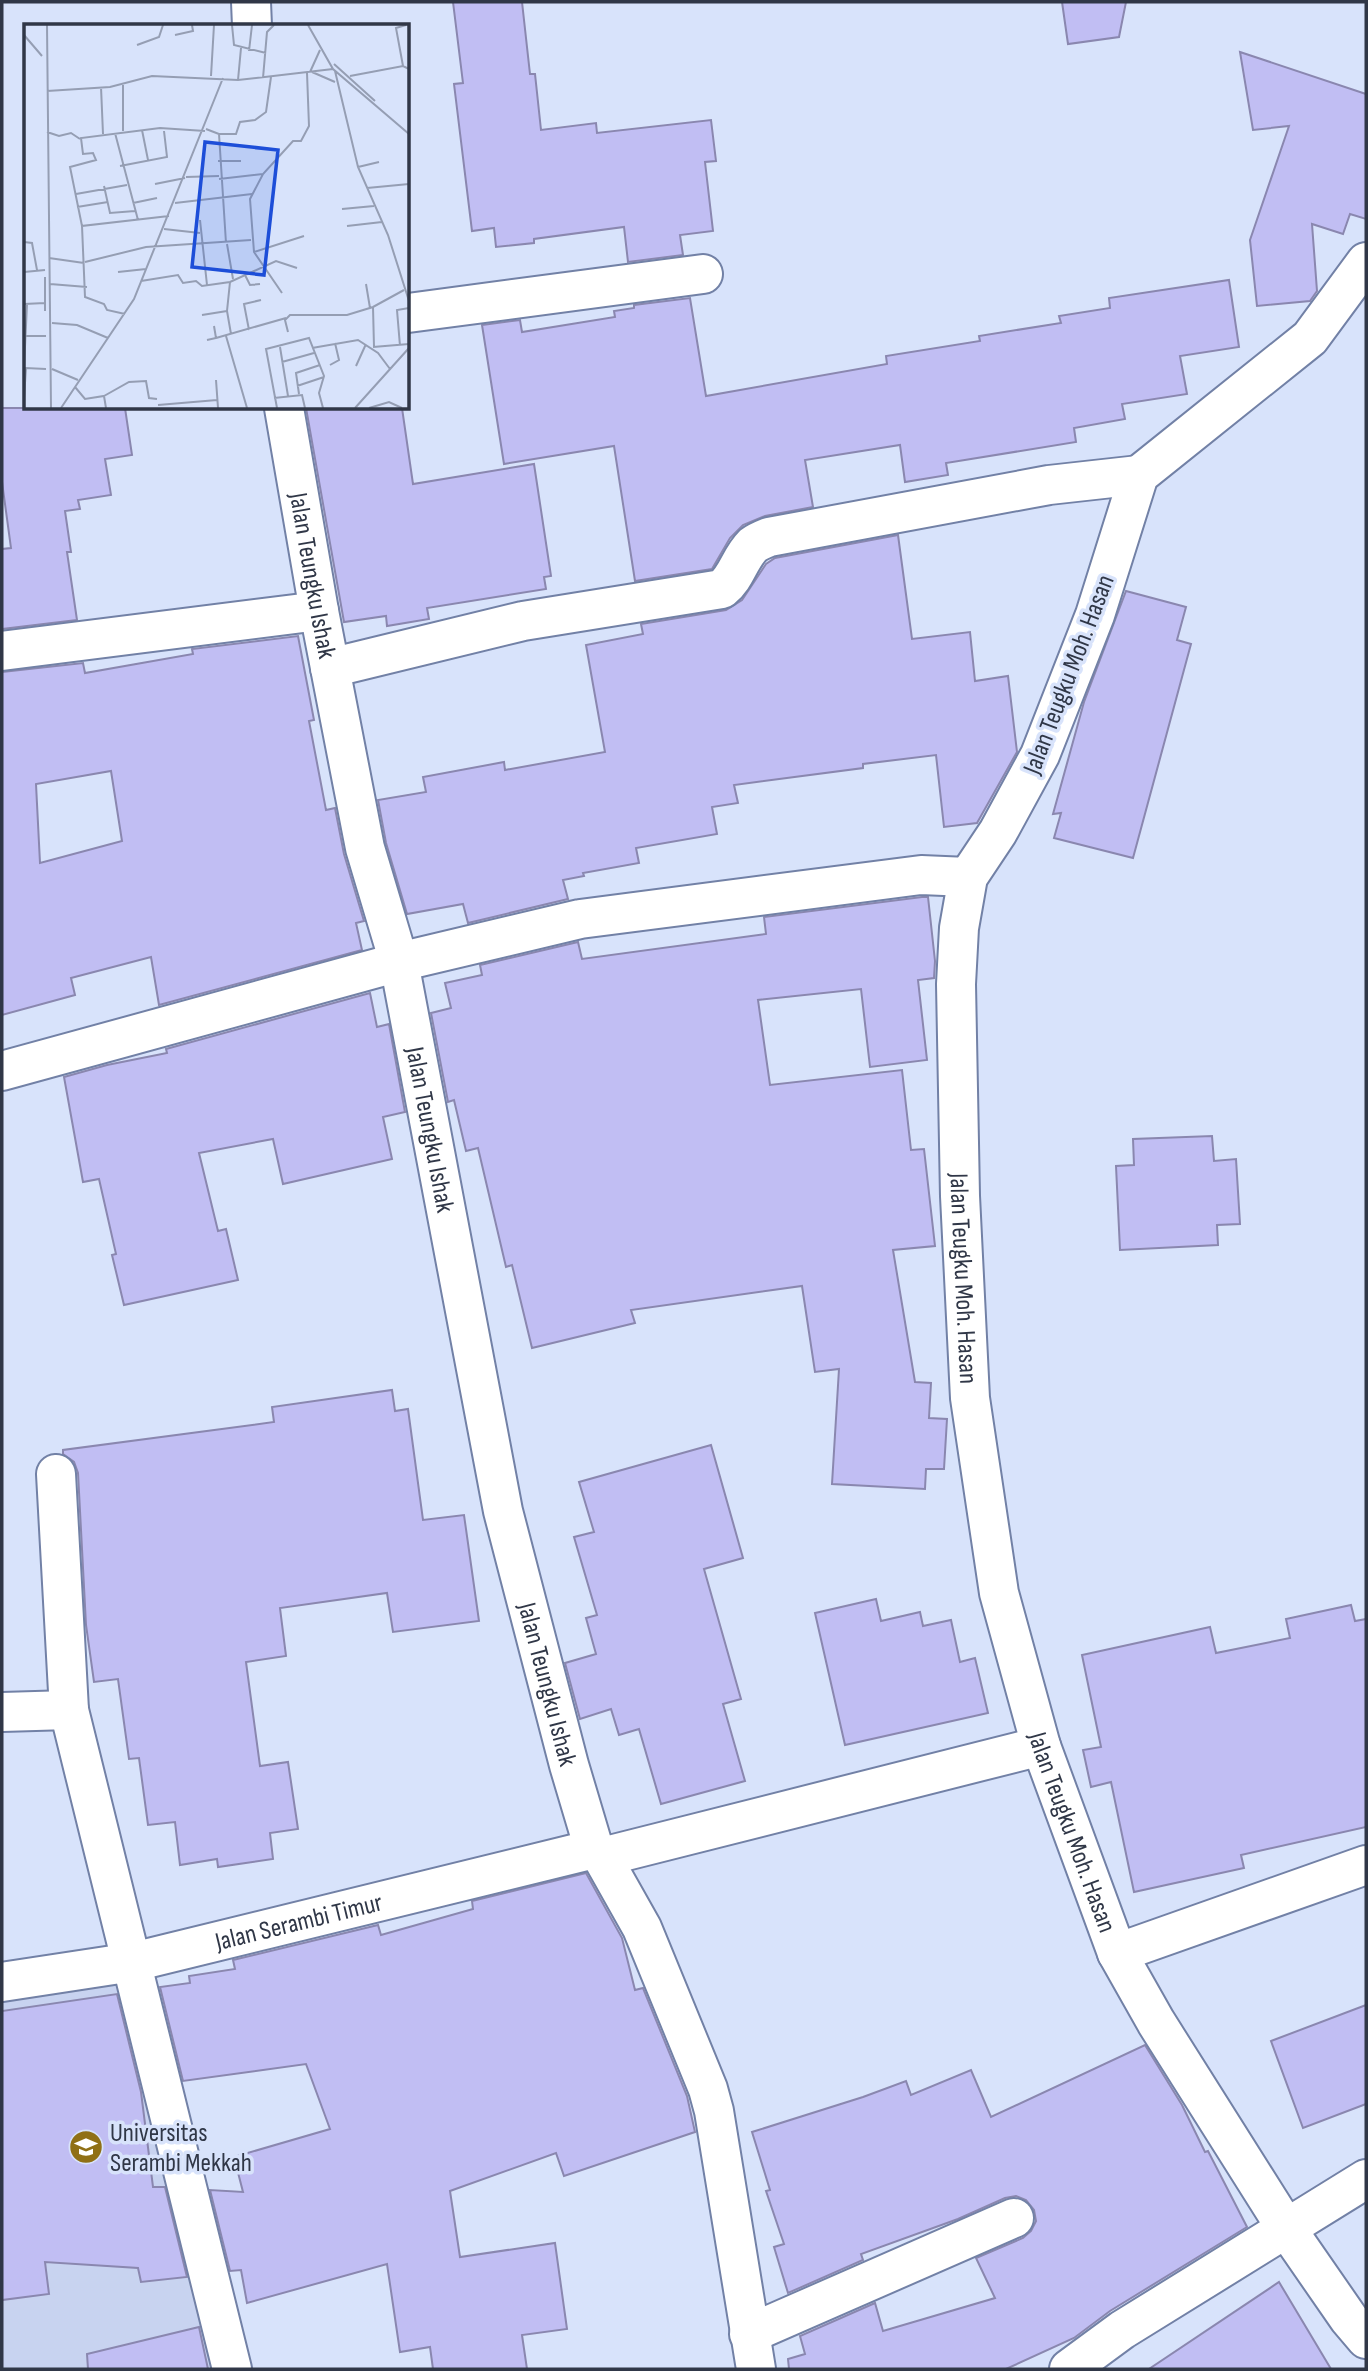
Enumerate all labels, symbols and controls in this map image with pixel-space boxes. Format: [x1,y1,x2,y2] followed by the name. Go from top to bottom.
[24,24,410,410] inset map
[282,489,342,661] street label: Jalan Teungku Ishak
[1017,571,1122,779] street label: Jalan Teugku Moh. Hasan
[398,1044,460,1215] street label: Jalan Teungku Ishak
[943,1172,983,1385] street label: Jalan Teugku Moh. Hasan
[510,1598,583,1770] street label: Jalan Teungku Ishak
[1021,1728,1122,1937] street label: Jalan Teugku Moh. Hasan
[211,1887,386,1959] street label: Jalan Serambi Timur
[110,2118,252,2179] place label: Universitas Serambi Mekkah
[67,2128,105,2166] school or university icon: Universitas Serambi Mekkah

